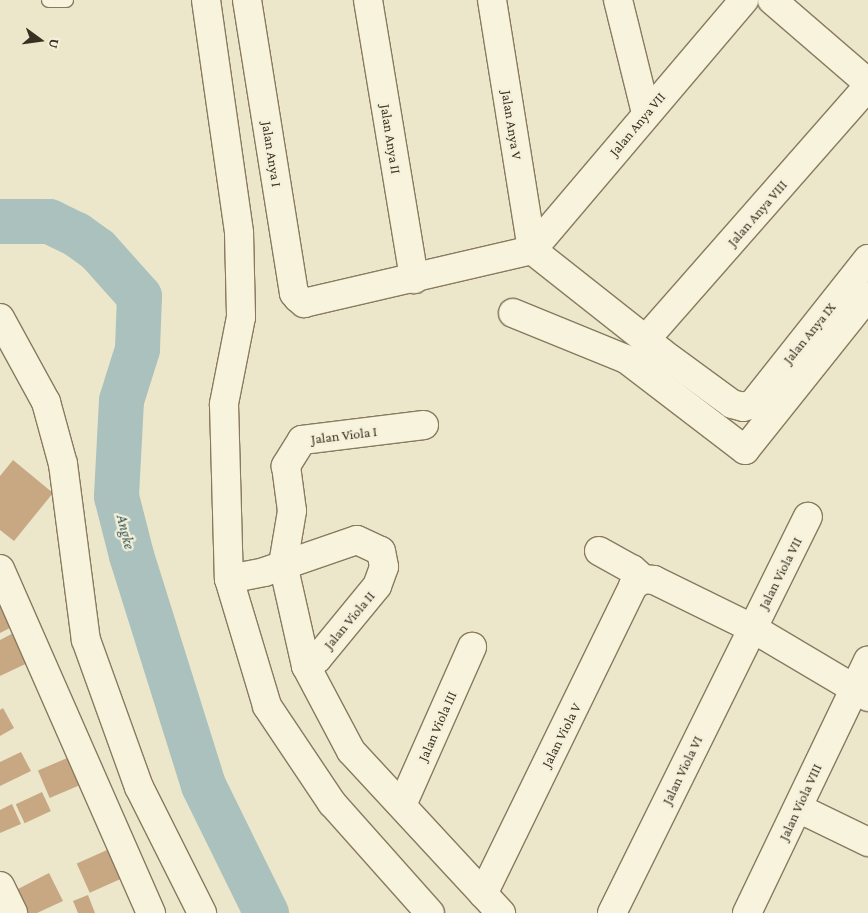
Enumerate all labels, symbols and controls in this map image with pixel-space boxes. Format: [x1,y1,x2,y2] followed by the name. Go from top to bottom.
[15,15,65,65] north arrow
[46,37,63,50] text: U
[498,89,526,161] street label: Jalan Anya V
[605,89,669,159] street label: Jalan Anya VII
[377,103,405,175] street label: Jalan Anya II
[259,120,285,188] street label: Jalan Anya I
[724,176,790,250] street label: Jalan Anya VIII
[779,299,839,367] street label: Jalan Anya IX
[310,423,378,447] street label: Jalan Viola I
[112,513,138,551] water label: Angke
[755,534,805,612] street label: Jalan Viola VII
[320,588,378,652] street label: Jalan Viola II
[414,688,460,764] street label: Jalan Viola III
[538,700,584,770] street label: Jalan Viola V
[658,733,706,807] street label: Jalan Viola VI
[775,761,825,843] street label: Jalan Viola VIII

